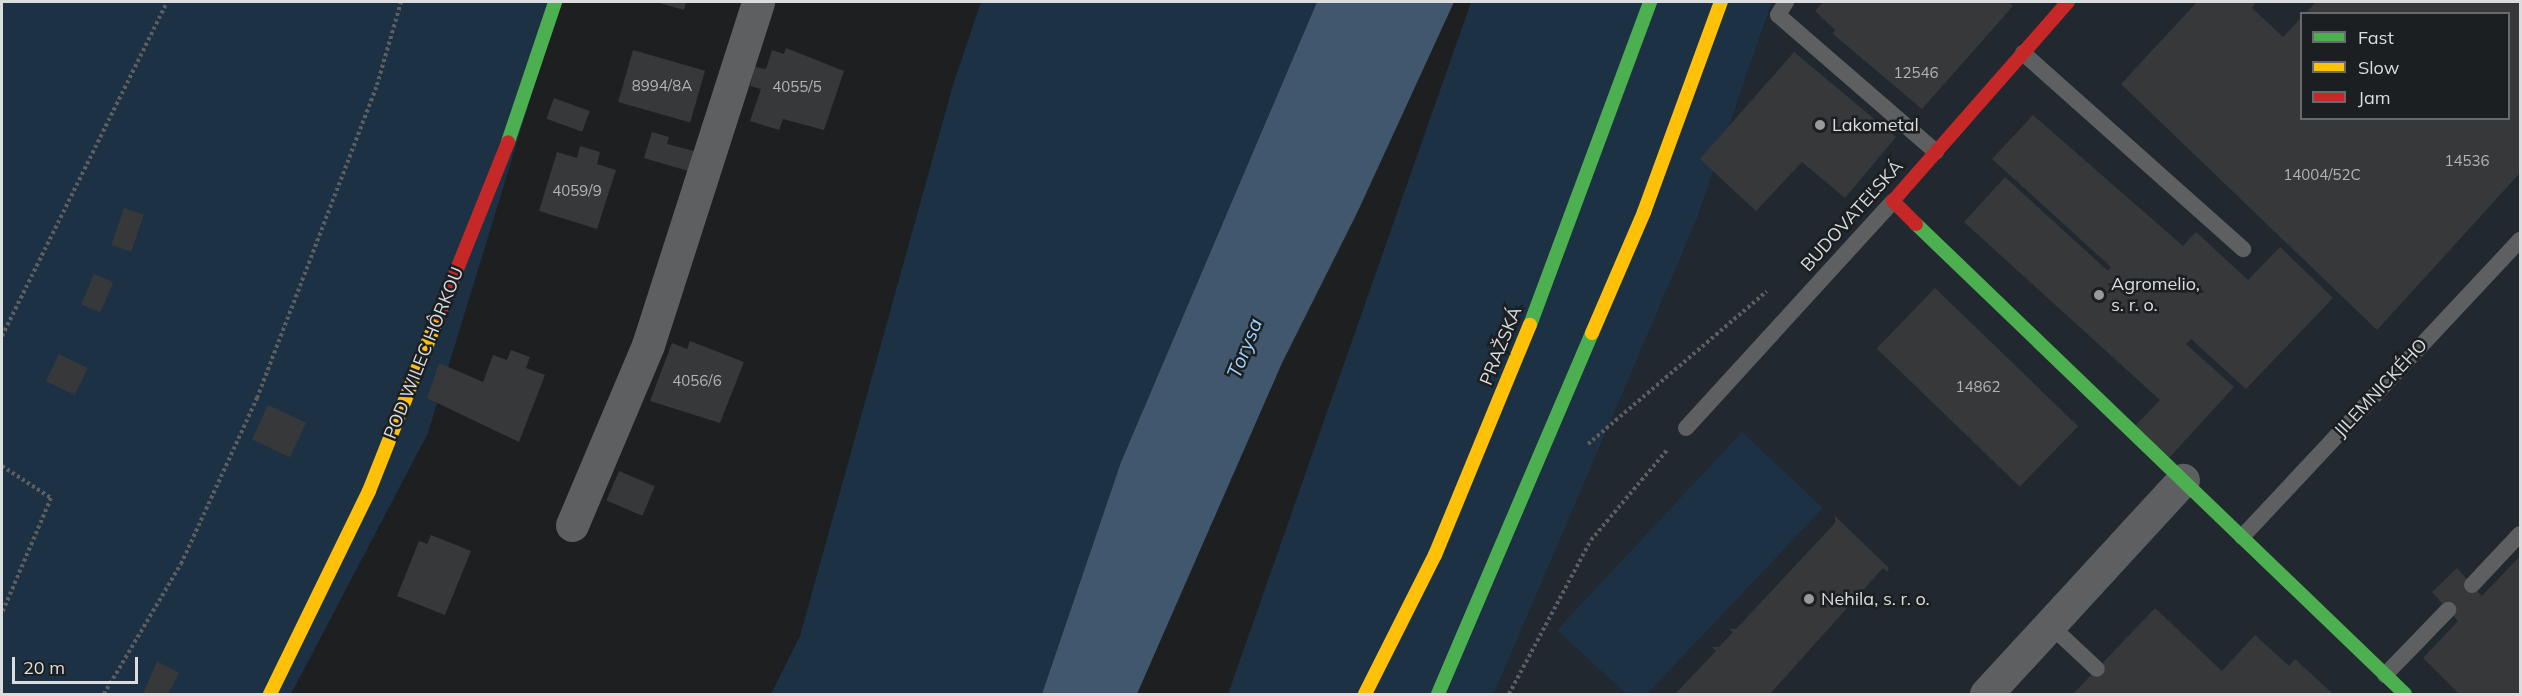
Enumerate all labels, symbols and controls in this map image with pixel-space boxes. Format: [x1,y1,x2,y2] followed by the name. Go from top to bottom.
[2300,12,2510,120] legend
[2358,26,2394,49] text: Fast
[2358,56,2399,79] text: Slow
[1894,64,1938,82] house number: 12546
[632,77,692,95] house number: 8994/8A
[772,78,822,96] house number: 4055/5
[2358,86,2391,109] text: Jam
[1832,114,1919,136] place label: Lakometal
[1813,118,1827,132] marker: Lakometal
[2445,152,2489,170] house number: 14536
[1796,156,1908,276] street label: BUDOVATEĽSKÁ
[2283,166,2361,184] house number: 14004/52C
[552,182,602,200] house number: 4059/9
[380,264,468,442] street label: POD WILEC HÔRKOU
[2111,274,2200,316] place label: Agromelio, s. r. o.
[2092,288,2106,302] marker: Agromelio, s. r. o.
[1475,303,1527,389] street label: PRAŽSKÁ
[1221,315,1267,381] water label: Torysa
[2330,334,2432,442] street label: JILEMNICKÉHO
[672,372,722,390] house number: 4056/6
[1956,378,2000,396] house number: 14862
[1821,588,1930,610] place label: Nehila, s. r. o.
[1802,592,1816,606] marker: Nehila, s. r. o.
[15,645,141,683] scale bar
[23,656,65,679] text: 20 m

